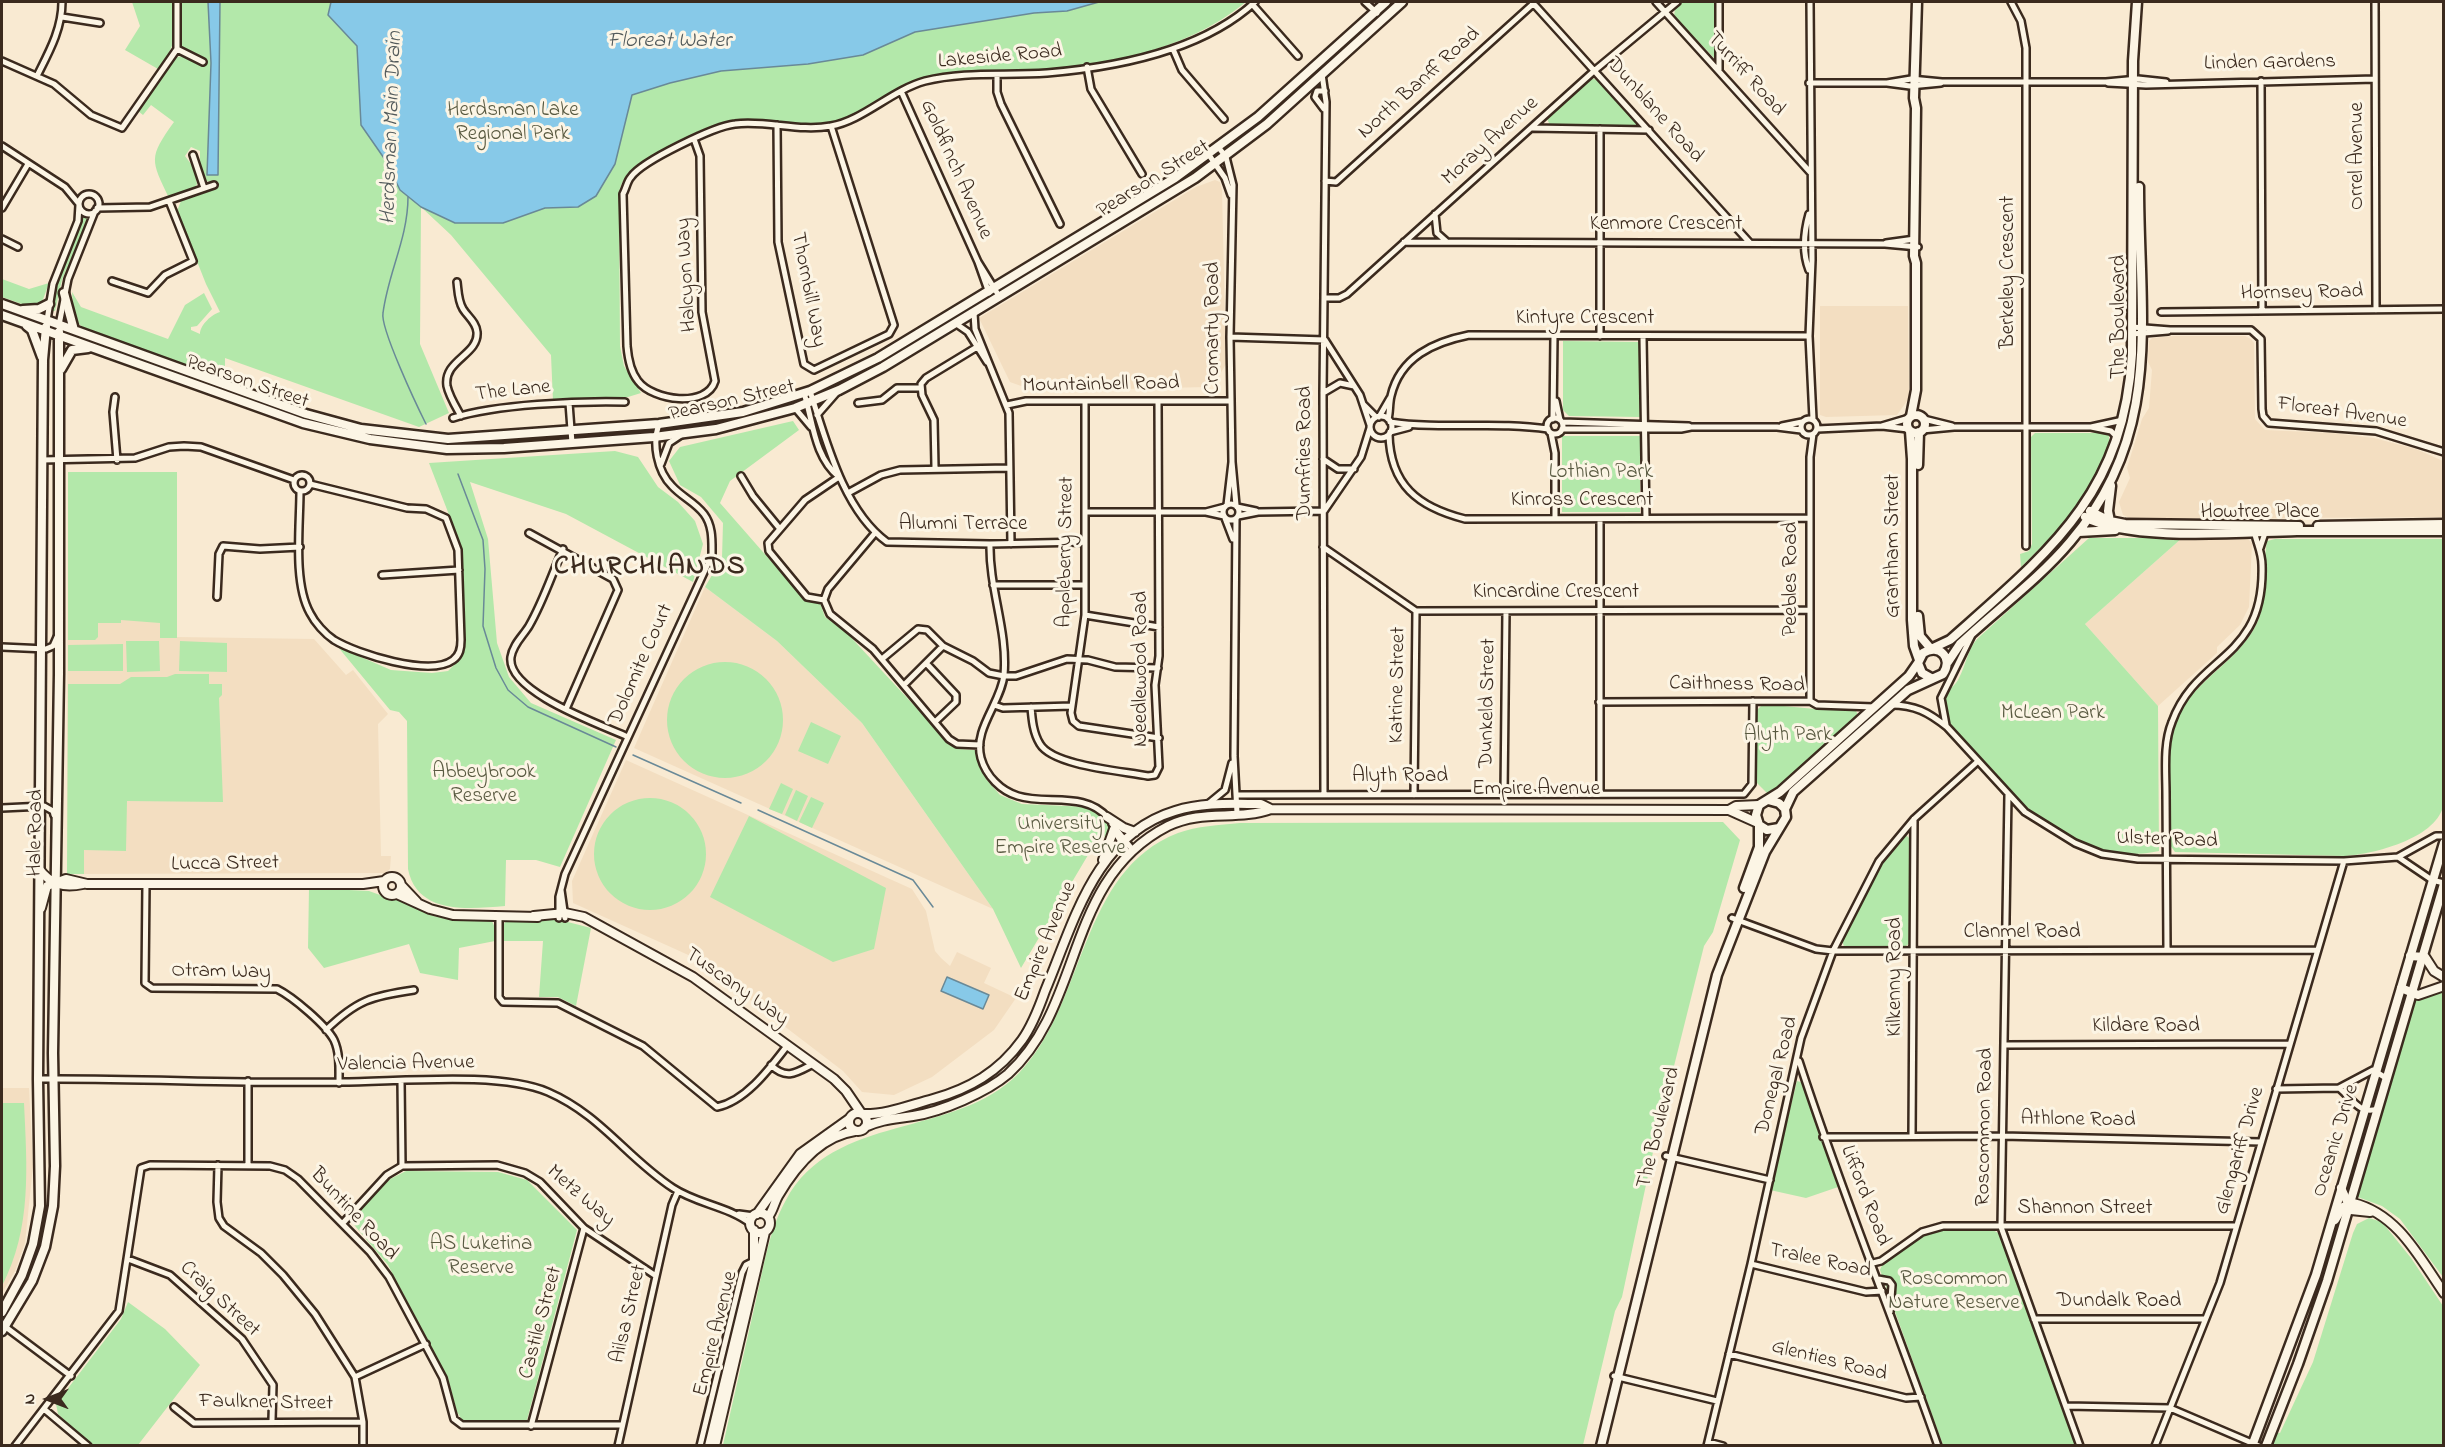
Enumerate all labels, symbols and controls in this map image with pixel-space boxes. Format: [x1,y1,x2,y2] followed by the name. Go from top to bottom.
[1354,23,1486,145] street label: North Banff Road
[1700,27,1790,123] street label: Turriff Road
[607,29,731,55] water label: Floreat Water
[376,31,410,225] water label: Herdsman Main Drain
[937,40,1063,76] street label: Lakeside Road
[2204,50,2336,78] street label: Linden Gardens
[1600,53,1708,169] street label: Dunblane Road
[1438,92,1544,192] street label: Moray Avenue
[913,96,997,244] street label: Goldfinch Avenue
[447,99,579,149] park label: Herdsman Lake Regional Park
[2346,102,2372,210] street label: Orrel Avenue
[1093,135,1215,225] street label: Pearson Street
[1997,196,2023,348] street label: Berkeley Crescent
[1590,213,1742,239] street label: Kenmore Crescent
[672,217,704,333] street label: Halcyon Way
[784,231,830,349] street label: Thornbill Way
[2108,255,2134,379] street label: The Boulevard
[1202,262,1228,394] street label: Cromarty Road
[2240,280,2364,308] street label: Hornsey Road
[1516,307,1654,333] street label: Kintyre Crescent
[182,350,312,416] street label: Pearson Street
[1022,372,1180,400] street label: Mountainbell Road
[667,375,797,429] street label: Pearson Street
[474,376,552,408] street label: The Lane
[1294,386,1320,520] street label: Dumfries Road
[2276,392,2408,436] street label: Floreat Avenue
[1549,461,1653,487] park label: Lothian Park
[1882,474,1908,618] street label: Grantham Street
[1053,476,1081,628] street label: Appleberry Street
[1511,489,1653,515] street label: Kinross Crescent
[2200,501,2320,527] street label: Howtree Place
[899,513,1027,539] street label: Alumni Terrace
[1780,522,1806,636] street label: Peebles Road
[554,553,746,585] district label: CHURCHLANDS
[1473,581,1639,607] street label: Kincardine Crescent
[1130,591,1156,747] street label: Needlewood Road
[604,601,680,729] street label: Dolomite Court
[1385,626,1413,744] street label: Katrine Street
[1475,638,1503,768] street label: Dunkeld Street
[1669,672,1805,700] street label: Caithness Road
[2001,702,2105,728] park label: McLean Park
[1744,724,1832,750] park label: Alyth Park
[432,761,536,811] park label: Abbeybrook Reserve
[1352,765,1448,791] street label: Alyth Road
[1472,778,1600,804] street label: Empire Avenue
[24,789,50,877] street label: Hale Road
[994,813,1126,863] park label: University Empire Reserve
[2116,827,2218,855] street label: Ulster Road
[171,851,279,879] street label: Lucca Street
[1010,878,1084,1006] street label: Empire Avenue
[1884,917,1910,1037] street label: Kilkenny Road
[1964,921,2080,947] street label: Clanmel Road
[679,943,793,1033] street label: Tuscany Way
[171,960,271,986] street label: Otram Way
[1751,1014,1805,1138] street label: Donegal Road
[2092,1015,2200,1041] street label: Kildare Road
[1972,1048,2000,1206] street label: Roscommon Road
[337,1051,475,1079] street label: Valencia Avenue
[1633,1065,1687,1191] street label: The Boulevard
[2308,1082,2366,1200] street label: Oceanic Drive
[2211,1084,2271,1218] street label: Glengariff Drive
[2020,1107,2136,1135] street label: Athlone Road
[1833,1142,1895,1250] street label: Lifford Road
[541,1160,619,1234] street label: Metz Way
[304,1163,402,1267] street label: Buntine Road
[2018,1197,2152,1223] street label: Shannon Street
[430,1233,532,1283] park label: AS Luketina Reserve
[1767,1239,1873,1285] street label: Tralee Road
[174,1256,264,1344] street label: Craig Street
[606,1262,654,1366] street label: Ailsa Street
[515,1264,569,1382] street label: Castile Street
[1888,1268,2020,1318] park label: Roscommon Nature Reserve
[689,1269,745,1399] street label: Empire Avenue
[2057,1290,2181,1316] street label: Dundalk Road
[1769,1335,1889,1389] street label: Glenties Road
[18,1369,78,1429] north arrow
[199,1390,333,1418] street label: Faulkner Street
[18,1394,42,1404] text: N

